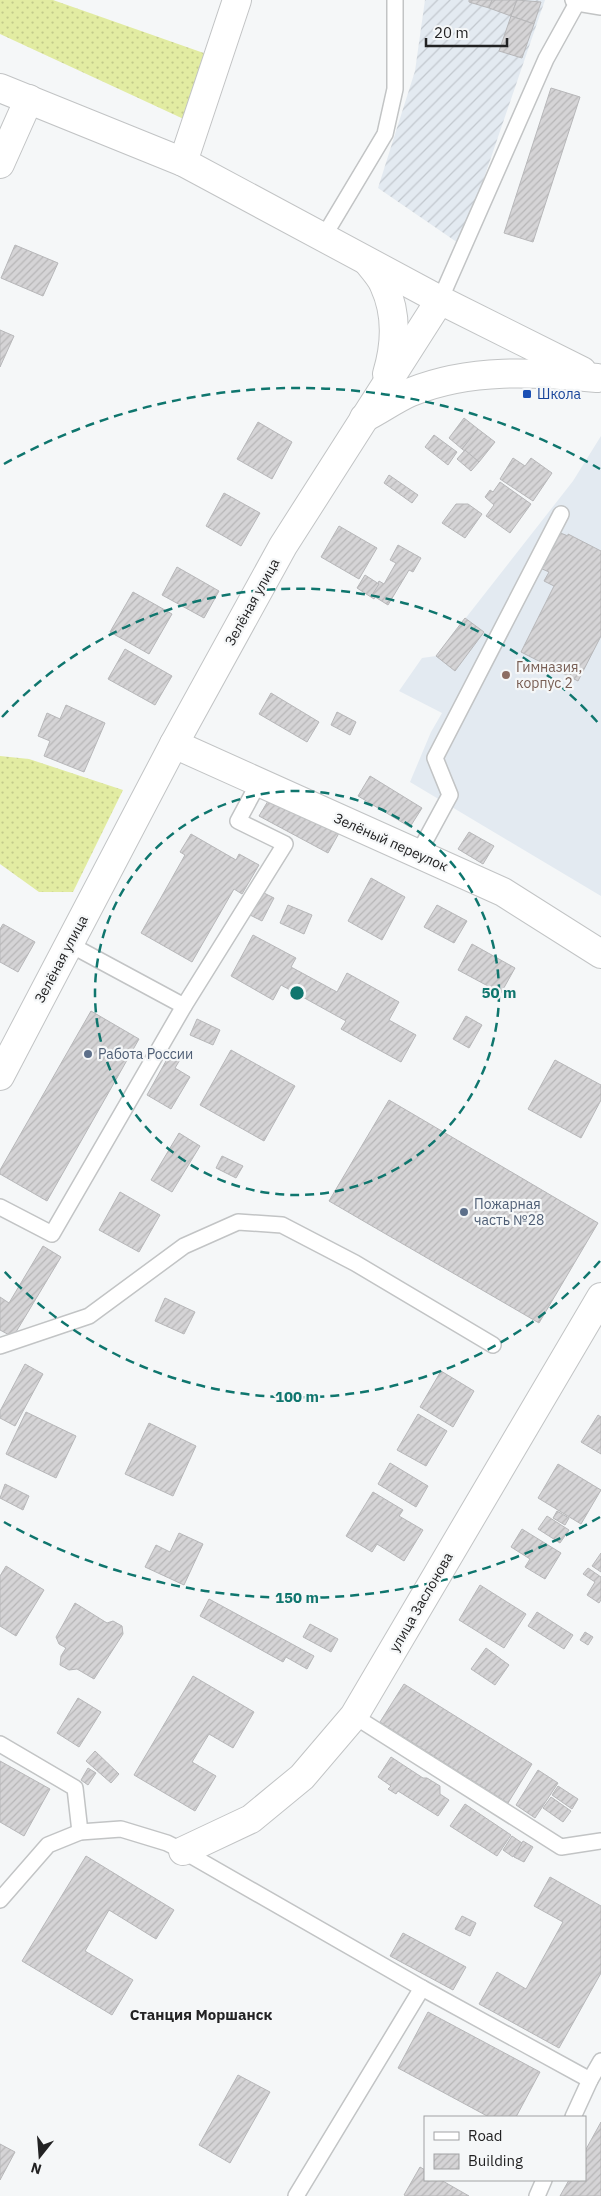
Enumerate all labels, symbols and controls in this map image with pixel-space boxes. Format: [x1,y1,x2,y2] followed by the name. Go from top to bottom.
[426,15,507,47] scale bar
[434,23,469,42] text: 20 m
[537,385,582,403] place label: Школа
[521,388,533,400] marker: Школа
[221,555,284,649] street label: Зелёная улица
[516,658,582,692] place label: Гимназия, корпус 2
[500,669,512,681] marker: Гимназия, корпус 2
[331,809,451,875] street label: Зелёный переулок
[30,912,92,1006] street label: Зелёная улица
[482,983,516,1002] text: 50 m
[288,984,306,1002] centre of rings
[98,1045,193,1063] place label: Работа России
[82,1048,94,1060] marker: Работа России
[474,1195,544,1229] place label: Пожарная часть №28
[458,1206,470,1218] marker: Пожарная часть №28
[275,1387,319,1406] text: 100 m
[385,1549,457,1655] street label: улица Заслонова
[275,1588,319,1607] text: 150 m
[130,2005,272,2024] district label: Станция Моршанск
[424,2116,586,2181] legend
[468,2126,503,2145] text: Road
[15,2131,65,2181] north arrow
[468,2151,523,2170] text: Building
[29,2158,44,2179] text: N

